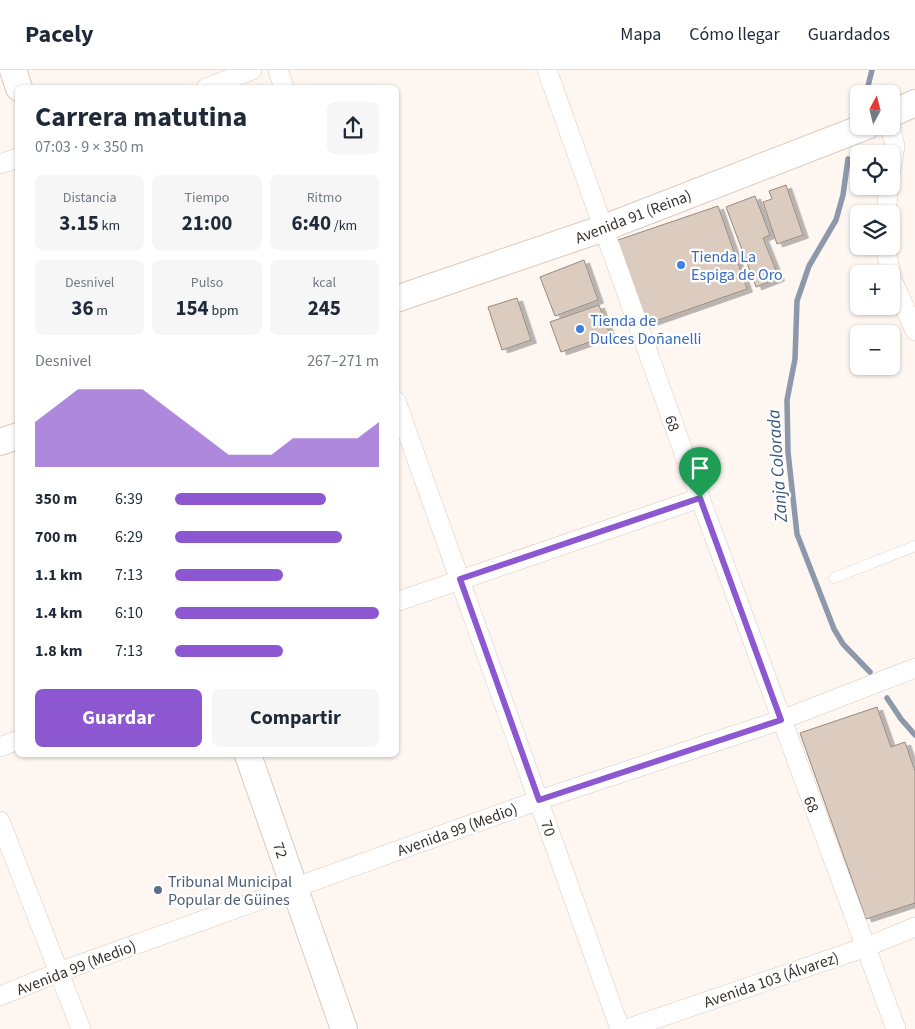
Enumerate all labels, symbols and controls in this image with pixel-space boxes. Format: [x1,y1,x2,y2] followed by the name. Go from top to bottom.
[25,17,94,52] text: Pacely
[620,22,661,47] text: Mapa
[689,22,780,47] text: Cómo llegar
[808,22,890,47] text: Guardados
[850,85,900,135] north arrow
[850,85,900,375] map controls
[35,97,247,137] text: Carrera matutina
[327,102,379,154] button: share
[35,136,144,158] text: 07:03 · 9 × 350 m
[850,145,900,195] button: locate
[572,185,695,249] street label: Avenida 91 (Reina)
[63,188,117,208] text: Distancia
[185,188,229,208] text: Tiempo
[307,188,342,208] text: Ritmo
[850,205,900,255] button: layers
[59,208,99,238] text: 3.15
[182,208,232,238] text: 21:00
[291,208,331,238] text: 6:40
[99,216,120,236] text: km
[331,216,357,236] text: /km
[691,246,783,286] place label: Tienda La Espiga de Oro
[675,259,687,271] marker: Tienda La Espiga de Oro
[850,265,900,315] button: +
[65,273,114,293] text: Desnivel
[191,273,223,293] text: Pulso
[313,273,336,293] text: kcal
[71,293,94,323] text: 36
[175,293,209,323] text: 154
[308,293,341,323] text: 245
[94,301,108,321] text: m
[209,301,239,321] text: bpm
[590,310,702,350] place label: Tienda de Dulces Doñanelli
[574,323,586,335] marker: Tienda de Dulces Doñanelli
[850,325,900,375] button: −
[35,350,92,372] text: Desnivel
[307,350,379,372] text: 267–271 m
[761,408,794,524] water label: Zanja Colorada
[659,412,685,434] street label: 68
[679,447,721,498] pin
[686,454,714,482] icon: arrive
[35,488,77,510] text: 350 m
[115,488,143,510] text: 6:39
[35,526,77,548] text: 700 m
[115,526,143,548] text: 6:29
[35,564,82,586] text: 1.1 km
[115,564,143,586] text: 7:13
[35,602,82,624] text: 1.4 km
[115,602,143,624] text: 6:10
[35,640,82,662] text: 1.8 km
[115,640,143,662] text: 7:13
[35,689,202,747] button: Guardar
[212,689,379,747] button: Compartir
[798,793,824,816] street label: 68
[394,798,521,862] street label: Avenida 99 (Medio)
[535,817,561,839] street label: 70
[267,839,293,861] street label: 72
[168,871,292,911] place label: Tribunal Municipal Popular de Güines
[152,884,164,896] marker: Tribunal Municipal Popular de Güines
[13,935,139,1001] street label: Avenida 99 (Medio)
[701,946,842,1013] street label: Avenida 103 (Álvarez)

